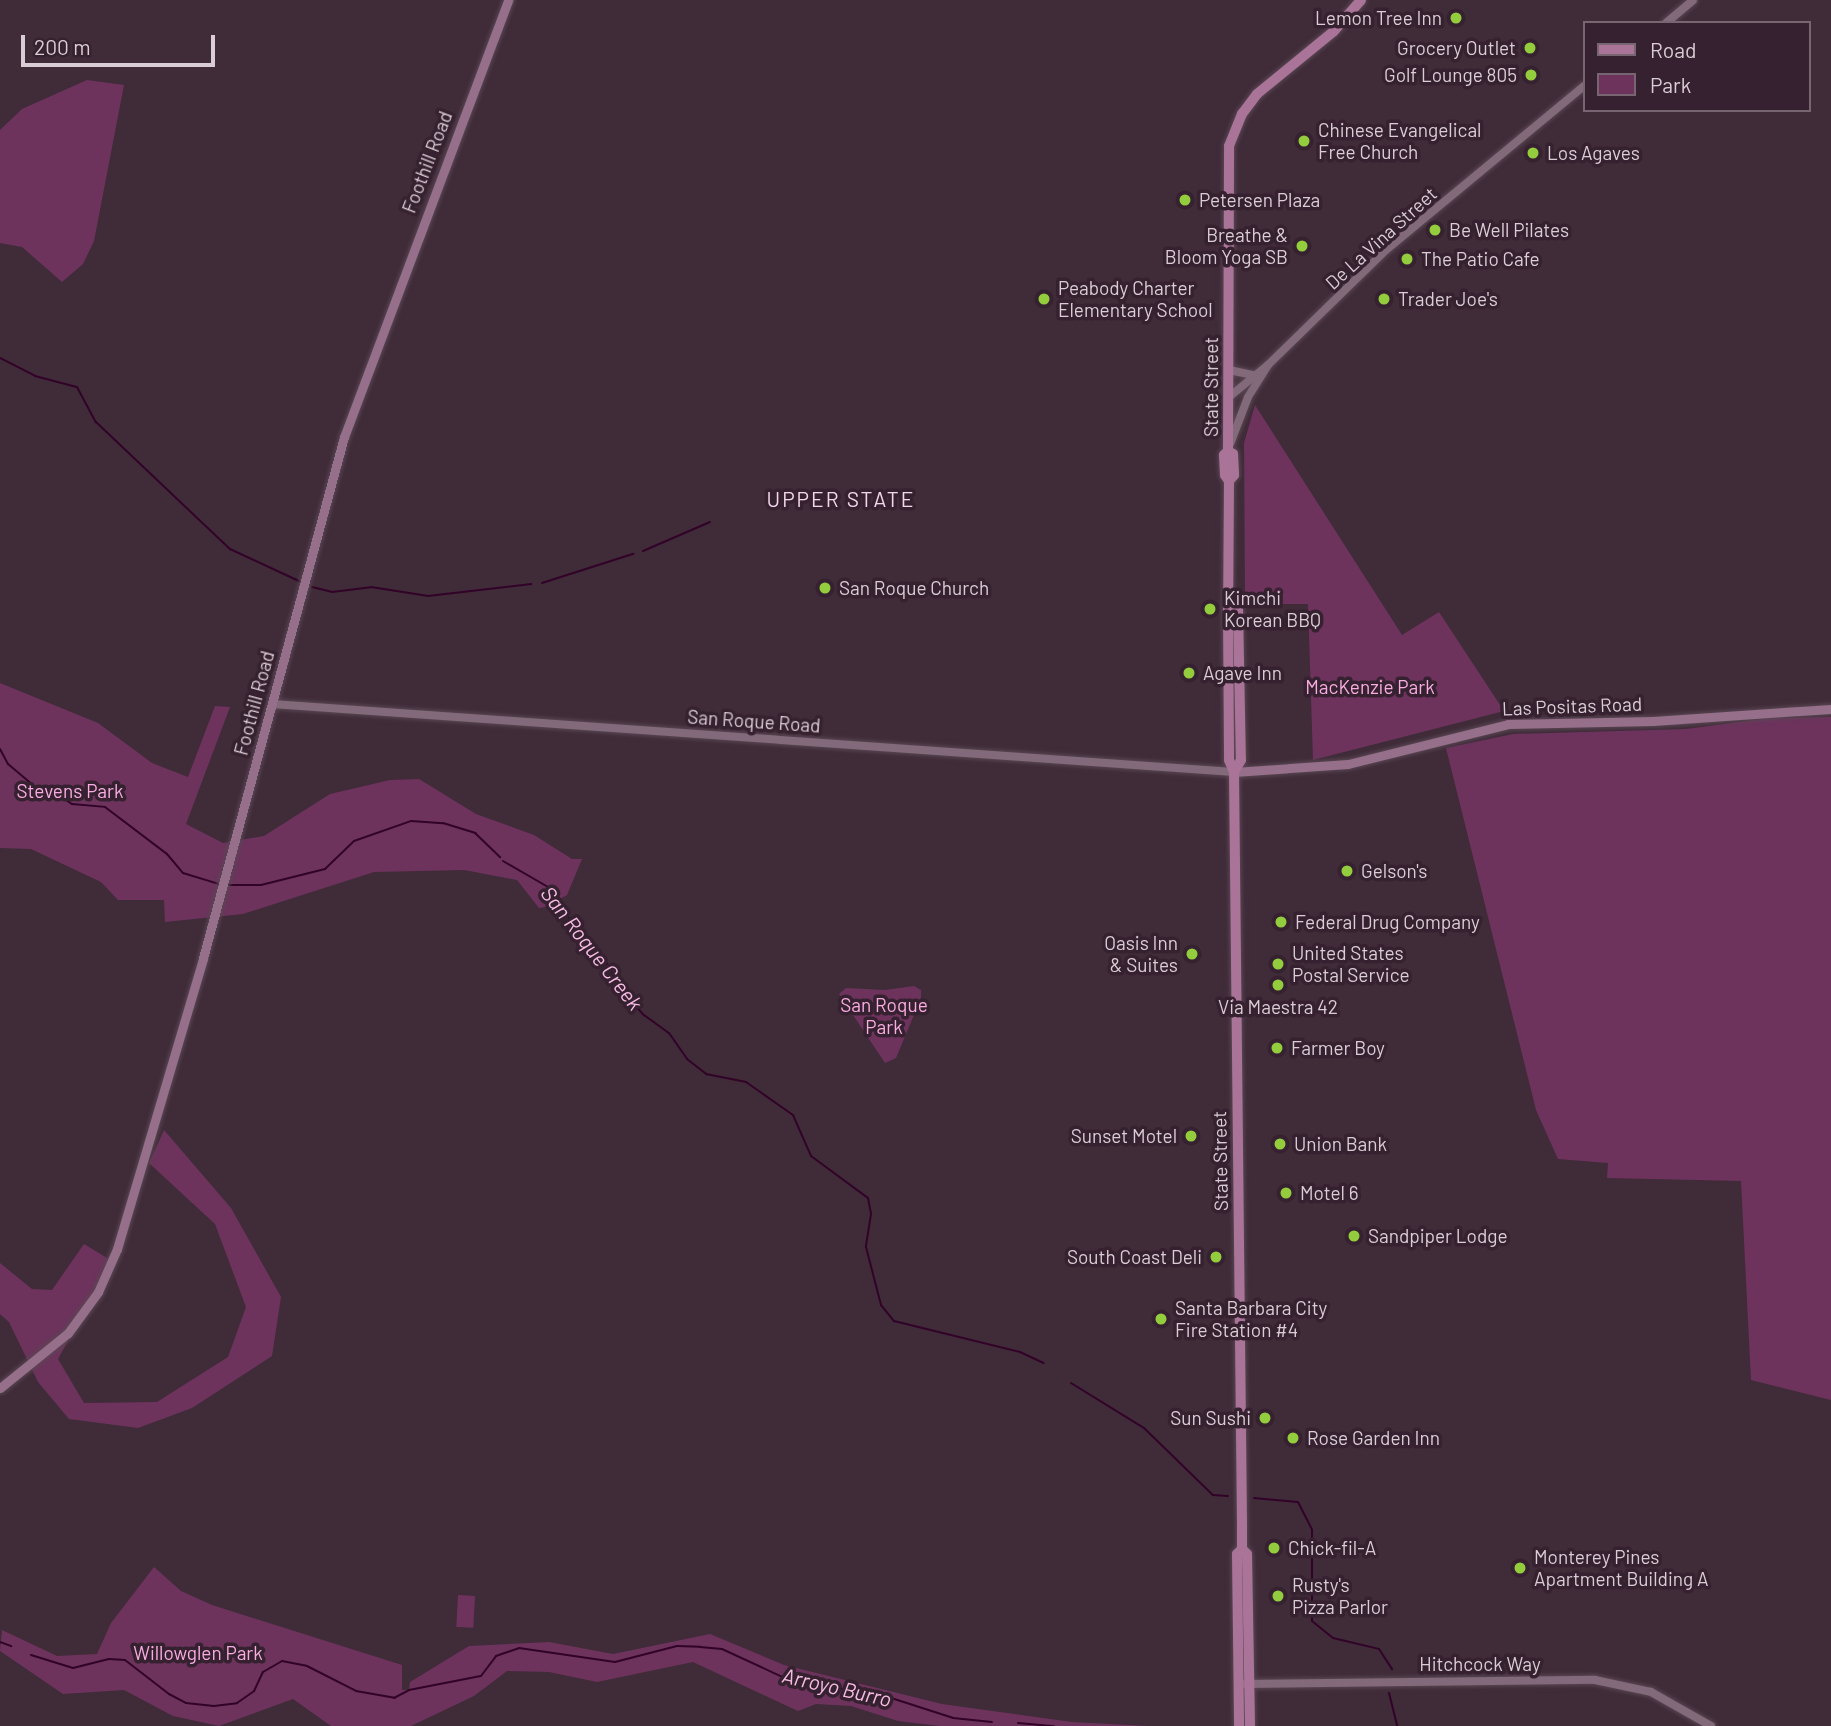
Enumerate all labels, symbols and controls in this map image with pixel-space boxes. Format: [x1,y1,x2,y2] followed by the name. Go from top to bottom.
[1315,7,1442,29] place label: Lemon Tree Inn
[1448,10,1464,26] marker: Lemon Tree Inn
[24,21,219,65] scale bar
[1582,21,1810,112] legend
[34,34,91,59] text: 200 m
[1397,37,1516,59] place label: Grocery Outlet
[1650,37,1696,62] text: Road
[1522,40,1538,56] marker: Grocery Outlet
[1384,64,1517,86] place label: Golf Lounge 805
[1523,67,1539,83] marker: Golf Lounge 805
[1650,72,1691,97] text: Park
[397,108,457,216] street label: Foothill Road
[1318,119,1481,163] place label: Chinese Evangelical Free Church
[1296,133,1312,149] marker: Chinese Evangelical Free Church
[1547,142,1640,164] place label: Los Agaves
[1525,145,1541,161] marker: Los Agaves
[1321,182,1441,294] street label: De La Vina Street
[1199,189,1320,211] place label: Petersen Plaza
[1177,192,1193,208] marker: Petersen Plaza
[1449,219,1569,241] place label: Be Well Pilates
[1427,222,1443,238] marker: Be Well Pilates
[1165,224,1288,268] place label: Breathe & Bloom Yoga SB
[1294,238,1310,254] marker: Breathe & Bloom Yoga SB
[1421,248,1540,270] place label: The Patio Cafe
[1399,251,1415,267] marker: The Patio Cafe
[1058,277,1213,321] place label: Peabody Charter Elementary School
[1398,288,1498,310] place label: Trader Joe's
[1036,291,1052,307] marker: Peabody Charter Elementary School
[1376,291,1392,307] marker: Trader Joe's
[1200,337,1222,437] street label: State Street
[768,486,914,512] district label: UPPER STATE
[839,577,989,599] place label: San Roque Church
[817,580,833,596] marker: San Roque Church
[1224,587,1321,631] place label: Kimchi Korean BBQ
[1202,601,1218,617] marker: Kimchi Korean BBQ
[229,648,279,758] street label: Foothill Road
[1203,662,1282,684] place label: Agave Inn
[1181,665,1197,681] marker: Agave Inn
[1305,676,1435,698] park label: MacKenzie Park
[1502,692,1642,720] street label: Las Positas Road
[687,705,821,737] street label: San Roque Road
[17,780,123,802] park label: Stevens Park
[1361,860,1427,882] place label: Gelson's
[1339,863,1355,879] marker: Gelson's
[536,881,648,1015] water label: San Roque Creek
[1295,911,1480,933] place label: Federal Drug Company
[1273,914,1289,930] marker: Federal Drug Company
[1104,932,1178,976] place label: Oasis Inn & Suites
[1292,942,1410,986] place label: United States Postal Service
[1184,946,1200,962] marker: Oasis Inn & Suites
[1270,956,1286,972] marker: United States Postal Service
[1270,977,1286,993] marker: Via Maestra 42
[840,994,928,1038] park label: San Roque Park
[1218,996,1338,1018] place label: Via Maestra 42
[1291,1037,1385,1059] place label: Farmer Boy
[1269,1040,1285,1056] marker: Farmer Boy
[1208,1111,1232,1211] street label: State Street
[1071,1125,1177,1147] place label: Sunset Motel
[1183,1128,1199,1144] marker: Sunset Motel
[1294,1133,1387,1155] place label: Union Bank
[1272,1136,1288,1152] marker: Union Bank
[1300,1182,1359,1204] place label: Motel 6
[1278,1185,1294,1201] marker: Motel 6
[1368,1225,1508,1247] place label: Sandpiper Lodge
[1346,1228,1362,1244] marker: Sandpiper Lodge
[1067,1246,1202,1268] place label: South Coast Deli
[1208,1249,1224,1265] marker: South Coast Deli
[1175,1297,1327,1341] place label: Santa Barbara City Fire Station #4
[1153,1311,1169,1327] marker: Santa Barbara City Fire Station #4
[1170,1407,1251,1429] place label: Sun Sushi
[1257,1410,1273,1426] marker: Sun Sushi
[1307,1427,1440,1449] place label: Rose Garden Inn
[1285,1430,1301,1446] marker: Rose Garden Inn
[1288,1537,1376,1559] place label: Chick-fil-A
[1266,1540,1282,1556] marker: Chick-fil-A
[1534,1546,1708,1590] place label: Monterey Pines Apartment Building A
[1512,1560,1528,1576] marker: Monterey Pines Apartment Building A
[1292,1574,1388,1618] place label: Rusty's Pizza Parlor
[1270,1588,1286,1604] marker: Rusty's Pizza Parlor
[133,1642,263,1664] park label: Willowglen Park
[1419,1653,1541,1675] street label: Hitchcock Way
[780,1662,894,1712] water label: Arroyo Burro

